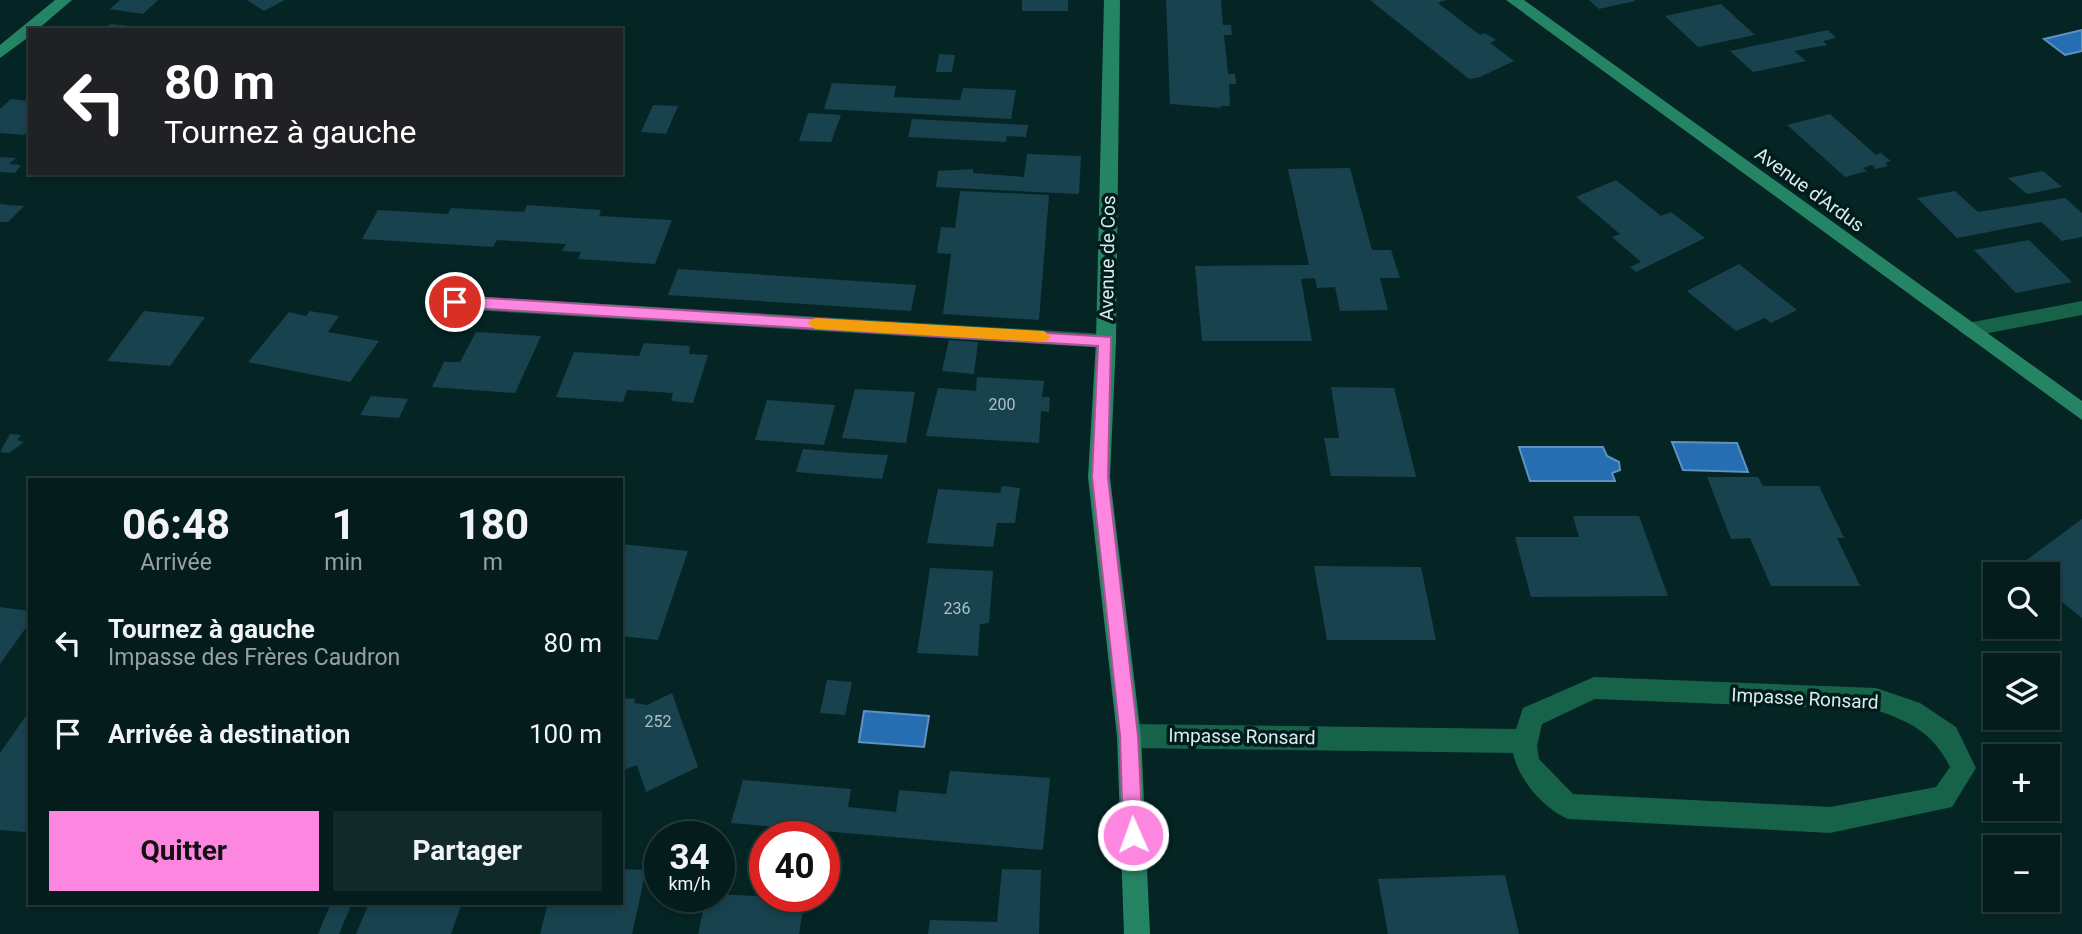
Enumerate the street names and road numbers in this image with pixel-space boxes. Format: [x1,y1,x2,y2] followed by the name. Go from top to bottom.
[1751,142,1869,237] street label: Avenue d'Ardus
[1095,195,1120,321] street label: Avenue de Cos
[1731,683,1879,714] street label: Impasse Ronsard
[1168,724,1316,749] street label: Impasse Ronsard

